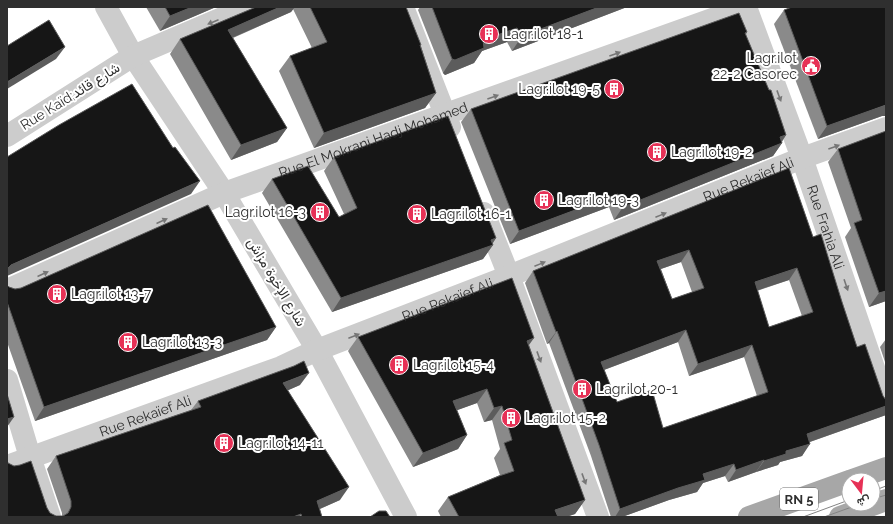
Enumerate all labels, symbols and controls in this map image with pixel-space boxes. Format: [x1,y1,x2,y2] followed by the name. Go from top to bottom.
[206,20,218,26] one-way arrow
[478,23,500,45] building icon: Lagr.ilot 18-1
[503,26,583,42] place label: Lagr.ilot 18-1
[610,50,622,56] one-way arrow
[713,50,797,82] place label: Lagr.ilot 22-2 Casorec
[800,55,822,77] public building icon: Lagr.ilot 22-2 Casorec
[17,59,124,136] street label: Rue Kaïd;شارع قائد
[603,78,625,100] building icon: Lagr.ilot 19-5
[518,81,600,97] place label: Lagr.ilot 19-5
[776,90,782,102] one-way arrow
[487,94,499,100] one-way arrow
[276,99,470,181] street label: Rue El Mokrani Hadj Mohamed
[646,141,668,163] building icon: Lagr.ilot 19-2
[671,144,752,160] place label: Lagr.ilot 19-2
[828,144,840,150] one-way arrow
[701,154,796,205] street label: Rue Rekaïef Ali
[804,183,847,271] street label: Rue Frahia Ali
[533,189,555,211] building icon: Lagr.ilot 19-3
[558,192,639,208] place label: Lagr.ilot 19-3
[309,201,331,223] building icon: Lagr.ilot 16-3
[406,203,428,225] building icon: Lagr.ilot 16-1
[225,204,306,220] place label: Lagr.ilot 16-3
[431,206,511,222] place label: Lagr.ilot 16-1
[655,212,667,218] one-way arrow
[156,218,167,224] one-way arrow
[242,235,310,331] street label: شارع الإخوة مزاش
[535,260,547,266] one-way arrow
[37,271,48,277] one-way arrow
[400,275,495,324] street label: Rue Rekaïef Ali
[843,279,849,291] one-way arrow
[46,283,68,305] building icon: Lagr.ilot 13-7
[71,286,152,302] place label: Lagr.ilot 13-7
[117,331,139,353] building icon: Lagr.ilot 13-3
[348,333,360,339] one-way arrow
[142,334,222,350] place label: Lagr.ilot 13-3
[536,351,542,363] one-way arrow
[388,354,410,376] building icon: Lagr.ilot 15-4
[413,357,494,373] place label: Lagr.ilot 15-4
[571,378,593,400] building icon: Lagr.ilot 20-1
[596,381,678,397] place label: Lagr.ilot 20-1
[97,392,193,440] street label: Rue Rekaïef Ali
[500,407,522,429] building icon: Lagr.ilot 15-2
[525,410,606,426] place label: Lagr.ilot 15-2
[213,432,235,454] building icon: Lagr.ilot 14-11
[238,435,323,451] place label: Lagr.ilot 14-11
[841,472,881,512] north arrow
[581,473,587,485] one-way arrow
[780,488,818,510] road number: RN 5
[855,493,872,509] text: ش

